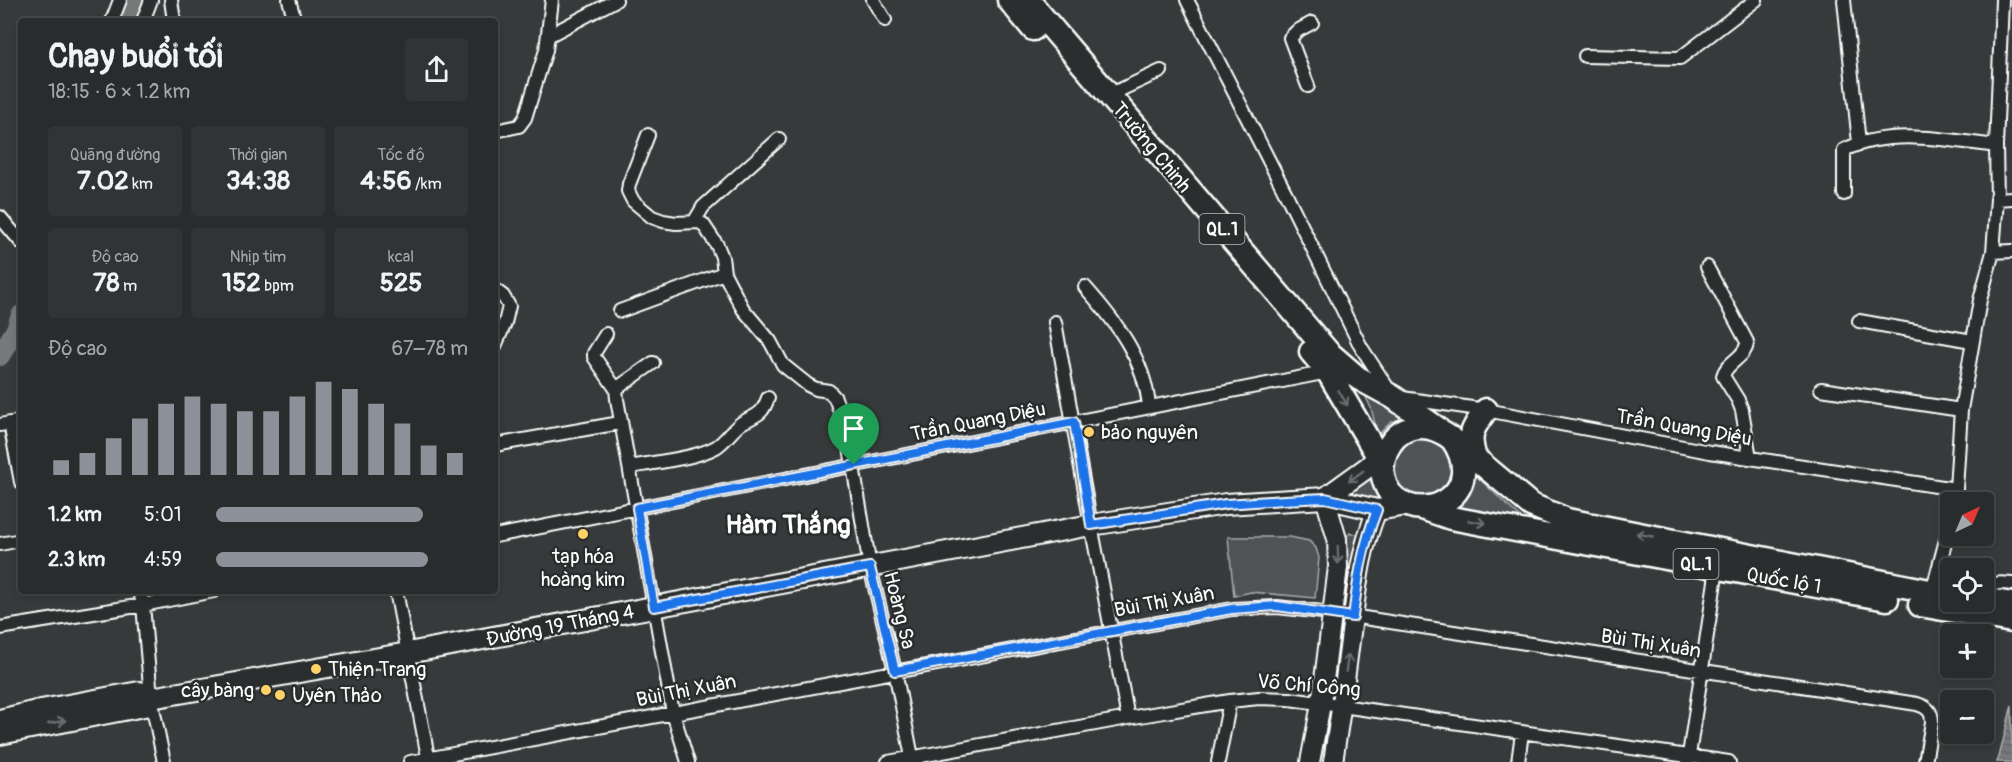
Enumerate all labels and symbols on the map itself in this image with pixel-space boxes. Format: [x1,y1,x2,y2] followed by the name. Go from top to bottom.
[1106,97,1197,198] street label: Trường Chinh
[1200,214,1244,244] road number: QL.1
[1338,389,1350,406] one-way arrow
[908,396,1048,447] street label: Trần Quang Diệu
[828,403,879,465] pin
[1614,403,1754,452] street label: Trần Quang Diệu
[1101,420,1198,445] place label: bảo nguyên
[1082,425,1096,439] marker: bảo nguyên
[1348,469,1364,482] one-way arrow
[1940,492,1994,546] north arrow
[726,509,850,541] district label: Hàm Thắng
[1467,517,1487,528] one-way arrow
[576,527,590,541] marker: tạp hóa hoàng kim
[1636,529,1656,540] one-way arrow
[541,544,625,592] place label: tạp hóa hoàng kim
[1332,545,1343,565] one-way arrow
[1674,549,1718,579] road number: QL.1
[1745,562,1823,599] street label: Quốc lộ 1
[878,569,921,652] street label: Hoàng Sa
[1112,580,1216,623] street label: Bùi Thị Xuân
[484,599,637,652] street label: Đường 19 Tháng 4
[1599,623,1703,664] street label: Bùi Thị Xuân
[1342,653,1353,673] one-way arrow
[328,657,426,682] place label: Thiện Trang
[309,662,323,676] marker: Thiện Trang
[634,669,738,712] street label: Bùi Thị Xuân
[1256,669,1362,702] street label: Võ Chí Công
[181,678,254,703] place label: cây bàng
[259,683,273,697] marker: cây bàng
[292,683,382,708] place label: Uyên Thảo
[273,688,287,702] marker: Uyên Thảo
[47,717,67,728] one-way arrow

